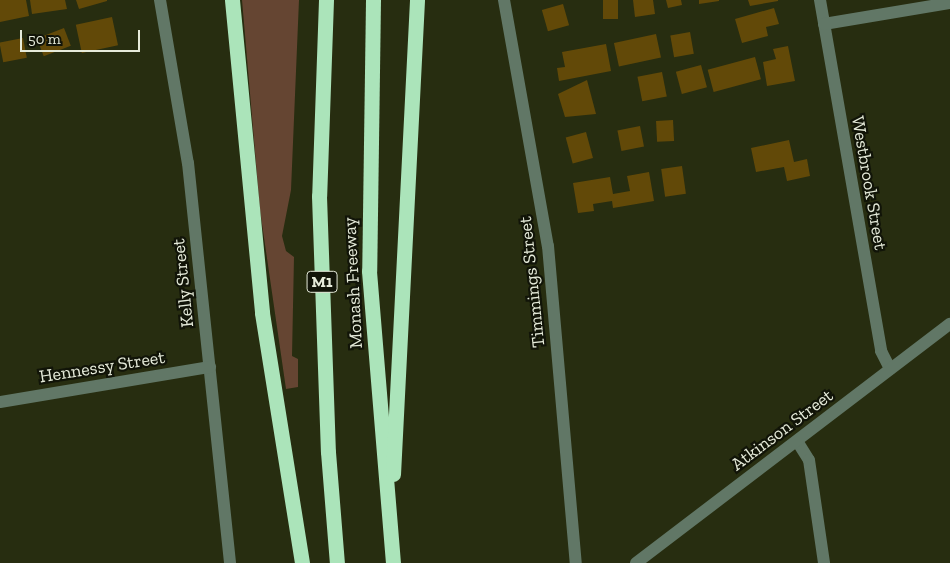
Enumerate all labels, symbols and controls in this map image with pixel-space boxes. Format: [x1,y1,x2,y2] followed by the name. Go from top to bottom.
[22,20,142,52] scale bar
[28,30,61,48] text: 50 m
[847,114,891,252] street label: Westbrook Street
[514,215,550,349] street label: Timmings Street
[339,217,367,349] street label: Monash Freeway
[168,237,198,329] street label: Kelly Street
[306,268,338,296] road number: M1
[37,346,167,388] street label: Hennessy Street
[727,385,837,475] street label: Atkinson Street

